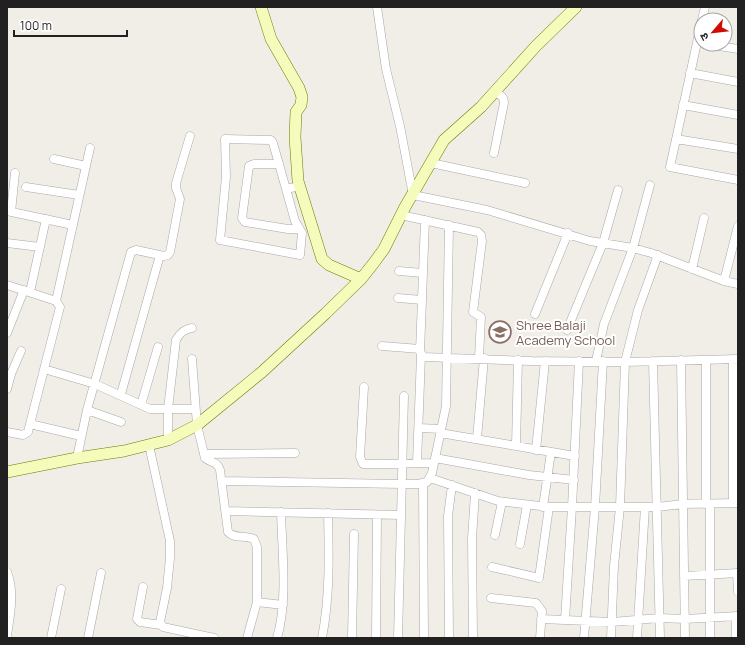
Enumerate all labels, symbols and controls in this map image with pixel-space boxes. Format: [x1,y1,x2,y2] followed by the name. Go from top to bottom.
[14,12,127,38] scale bar
[693,12,733,52] north arrow
[20,17,52,34] text: 100 m
[695,30,712,43] text: उ
[516,316,615,349] place label: Shree Balaji Academy School
[487,319,513,345] school or university icon: Shree Balaji Academy School

